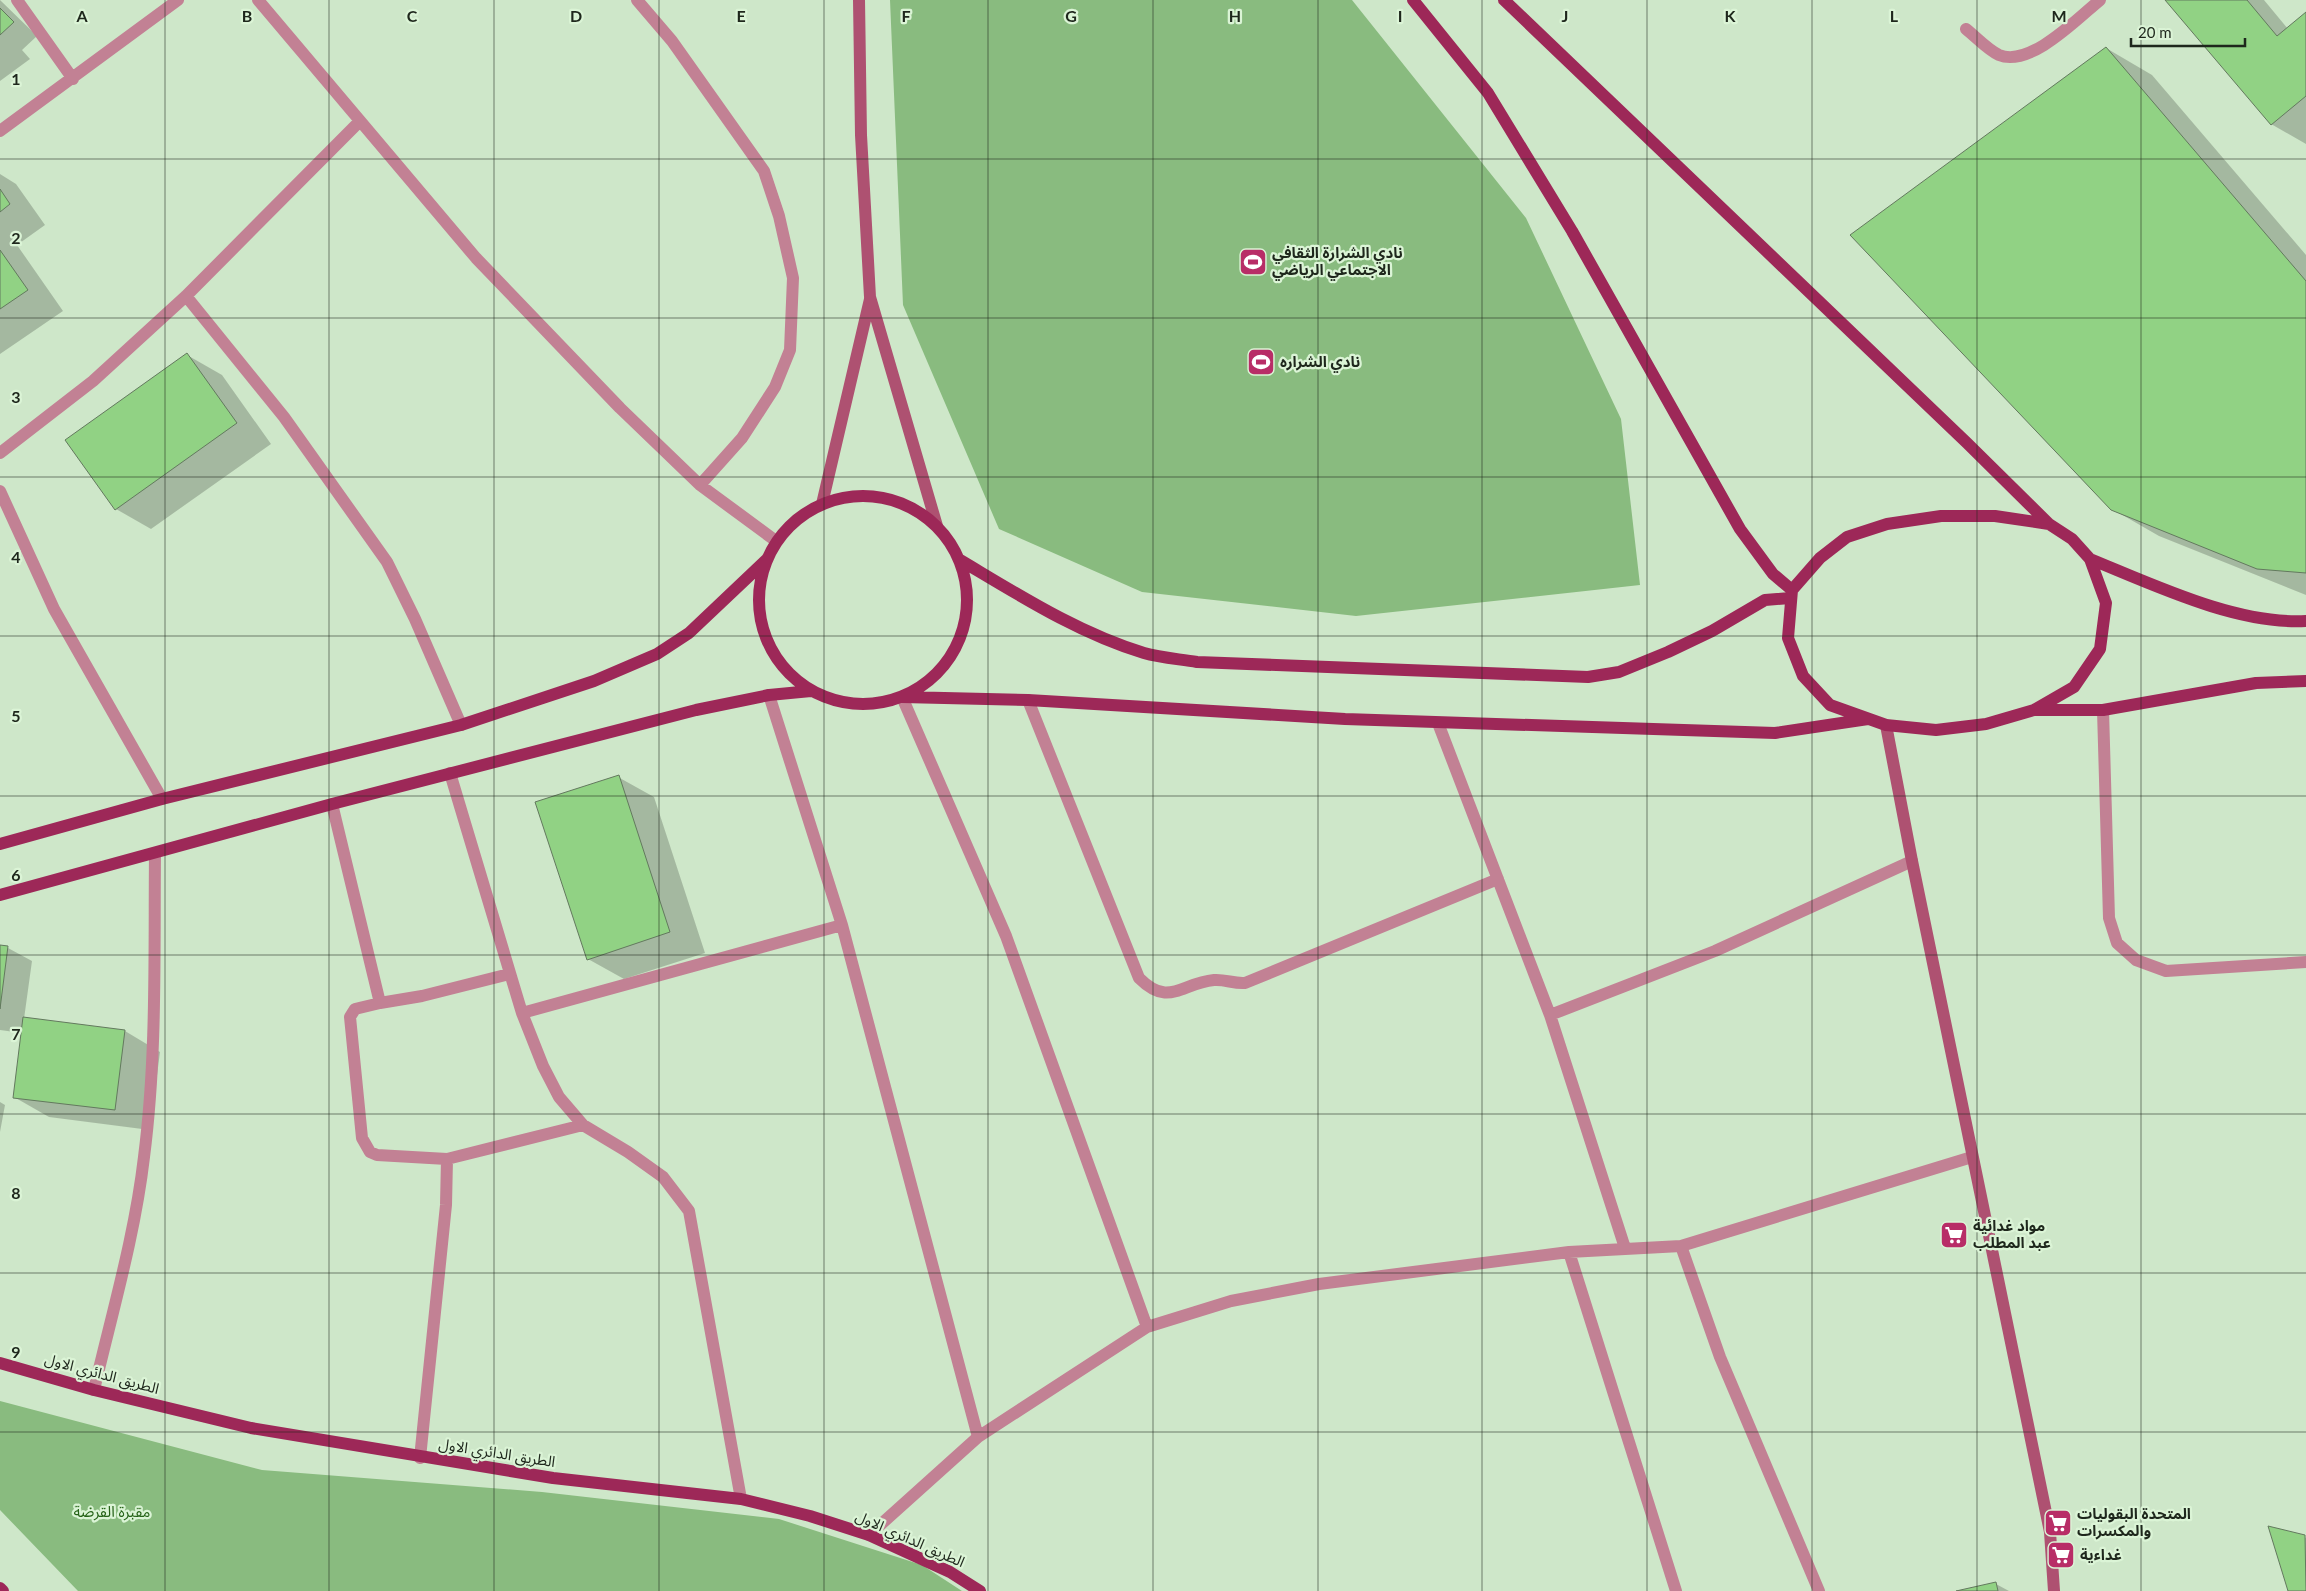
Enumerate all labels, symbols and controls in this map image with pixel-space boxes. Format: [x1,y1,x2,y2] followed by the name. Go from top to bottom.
[75,6,88,25] text: A
[242,6,252,25] text: B
[407,6,418,25] text: C
[570,6,582,25] text: D
[736,6,746,25] text: E
[901,6,911,25] text: F
[1065,6,1077,25] text: G
[1229,6,1241,25] text: H
[1398,6,1402,25] text: I
[1562,6,1568,25] text: J
[1725,6,1737,25] text: K
[1890,6,1899,25] text: L
[2051,6,2067,25] text: M
[2131,15,2245,47] scale bar
[2138,23,2172,41] text: 20 m
[11,69,21,88] text: 1
[11,228,21,247] text: 2
[1272,243,1403,281] place label: نادي الشرارة الثقافي الاجتماعي الرياضي
[1238,247,1268,277] sports icon: نادي الشرارة الثقافي الاجتماعي الرياضي
[1246,347,1276,377] sports icon: نادي الشراره
[1280,352,1360,373] place label: نادي الشراره
[11,387,21,406] text: 3
[11,547,21,566] text: 4
[11,706,21,725] text: 5
[11,865,21,884] text: 6
[11,1024,21,1043] text: 7
[11,1183,21,1202] text: 8
[1973,1216,2051,1251] place label: مواد غدائية عبد المطلب
[1939,1220,1969,1250] supermarket icon: مواد غدائية عبد المطلب
[11,1342,21,1361] text: 9
[42,1349,161,1400] street label: الطريق الدائري الاول
[437,1434,557,1474] street label: الطريق الدائري الاول
[74,1502,150,1521] park label: مقبرة القرضة
[2077,1504,2191,1540] place label: المتحدة البقوليات والمكسرات
[852,1506,968,1573] street label: الطريق الدائري الاول
[2043,1508,2073,1538] supermarket icon: المتحدة البقوليات والمكسرات
[2046,1540,2076,1570] supermarket icon: غداءية
[2080,1545,2122,1563] place label: غداءية

